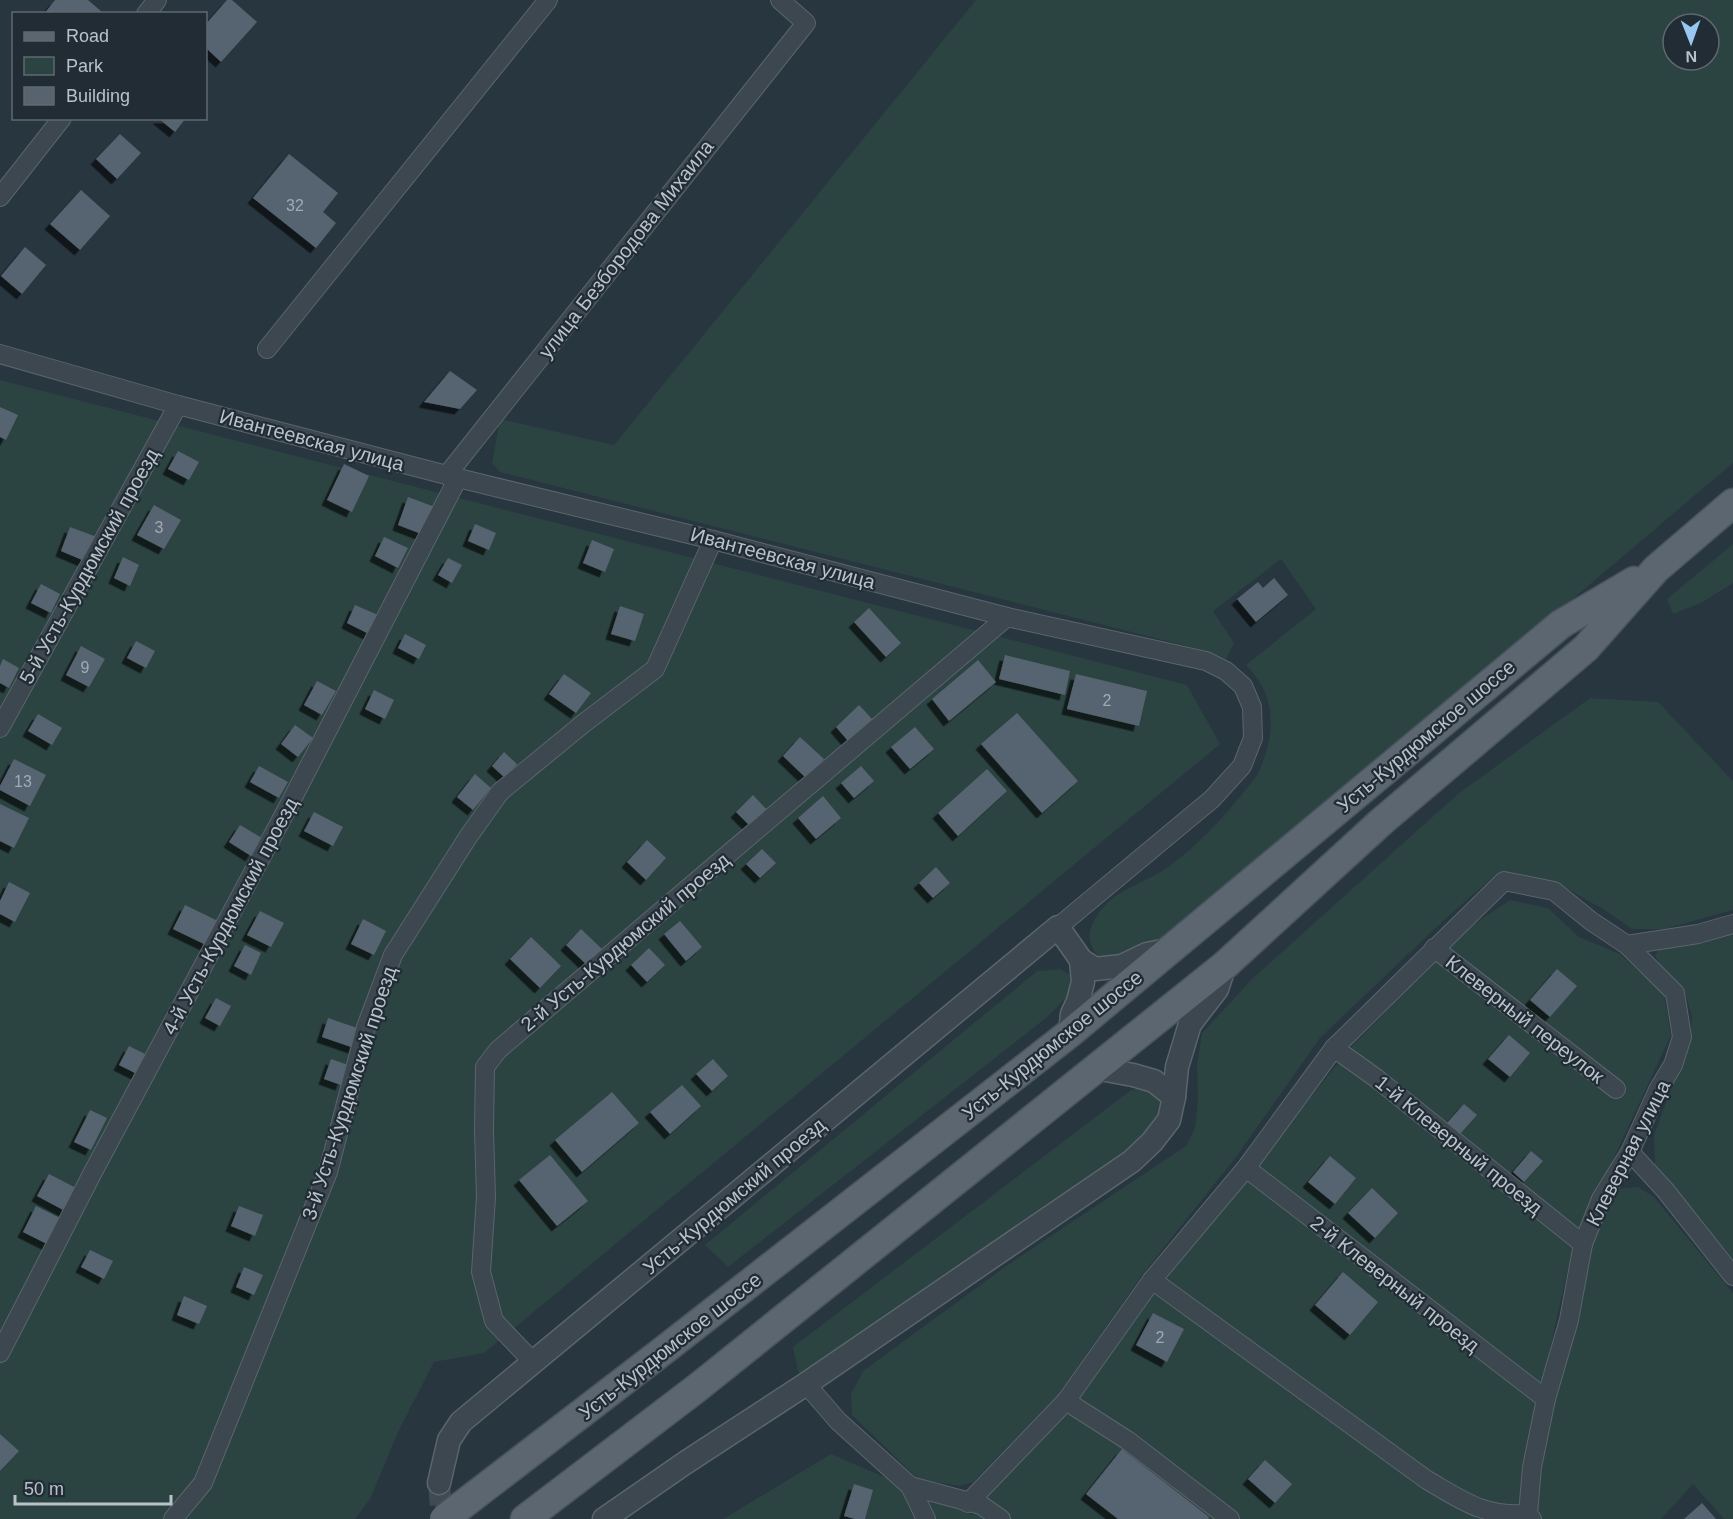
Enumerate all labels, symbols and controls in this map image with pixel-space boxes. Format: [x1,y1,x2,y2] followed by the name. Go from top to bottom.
[12,12,207,120] legend
[1661,12,1721,72] north arrow
[66,26,109,46] text: Road
[1685,48,1697,65] text: N
[66,56,104,76] text: Park
[66,86,130,106] text: Building
[534,135,718,362] street label: улица Безбородова Михаила
[286,197,304,214] house number: 32
[217,405,408,475] street label: Ивантеевская улица
[15,444,163,687] street label: 5-й Усть-Курдюмский проезд
[155,519,164,536] house number: 3
[688,523,879,593] street label: Ивантеевская улица
[1333,655,1519,817] street label: Усть-Курдюмское шоссе
[81,659,90,676] house number: 9
[1103,692,1112,709] house number: 2
[14,773,32,790] house number: 13
[158,793,302,1038] street label: 4-й Усть-Курдюмский проезд
[516,848,734,1036] street label: 2-й Усть-Курдюмский проезд
[1442,950,1609,1088] street label: Клеверный переулок
[298,963,401,1223] street label: 3-й Усть-Курдюмский проезд
[958,966,1146,1124] street label: Усть-Курдюмское шоссе
[1371,1071,1547,1219] street label: 1-й Клеверный проезд
[1582,1076,1675,1230] street label: Клеверная улица
[639,1113,830,1279] street label: Усть-Курдюмский проезд
[1306,1211,1484,1357] street label: 2-й Клеверный проезд
[575,1268,765,1424] street label: Усть-Курдюмское шоссе
[1156,1329,1165,1346] house number: 2
[15,1468,171,1506] scale bar
[24,1479,64,1499] text: 50 m

